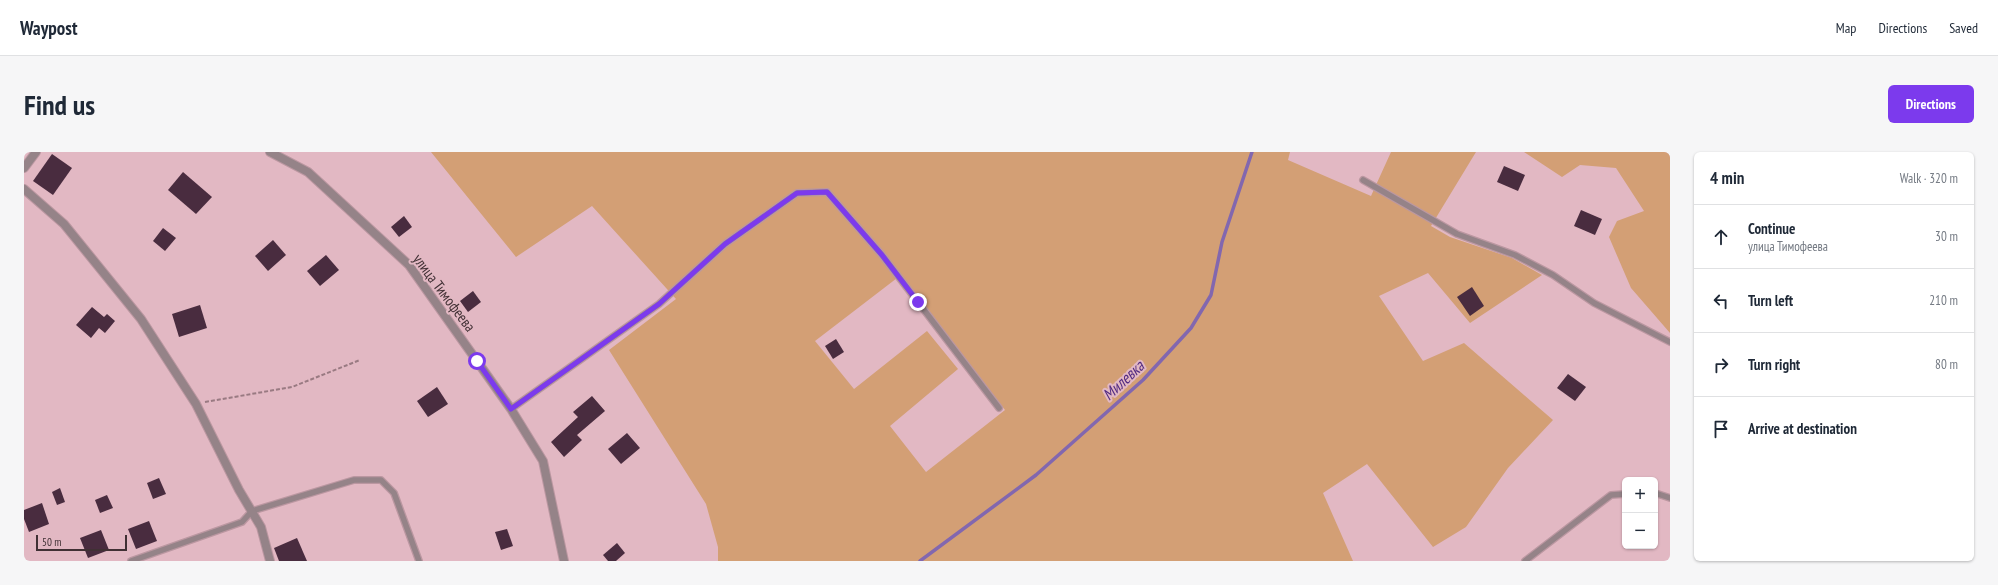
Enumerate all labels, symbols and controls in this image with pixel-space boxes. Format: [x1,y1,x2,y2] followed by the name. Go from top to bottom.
[20,16,77,40] text: Waypost
[1836,19,1856,37] text: Map
[1878,19,1927,37] text: Directions
[1949,19,1978,37] text: Saved
[1888,85,1974,123] button: Directions
[24,86,95,123] text: Find us
[1710,167,1744,189] text: 4 min
[1900,170,1958,187] text: Walk · 320 m
[1748,219,1795,238] text: Continue
[1710,226,1732,248] icon: ahead
[1935,228,1958,245] text: 30 m
[1748,238,1828,255] text: улица Тимофеева
[409,250,480,335] street label: улица Тимофеева
[1710,290,1732,312] icon: left
[1748,291,1793,310] text: Turn left
[1929,292,1958,309] text: 210 m
[909,293,927,311] route end
[468,352,486,370] route start
[1710,354,1732,376] icon: right
[1098,355,1149,404] water label: Милевка
[1748,355,1800,374] text: Turn right
[1935,356,1958,373] text: 80 m
[1710,418,1732,440] icon: arrive
[1748,419,1857,438] text: Arrive at destination
[1622,477,1658,549] map controls
[1622,477,1658,513] button: +
[1622,513,1658,549] button: −
[36,533,127,552] scale bar
[42,535,61,549] text: 50 m

